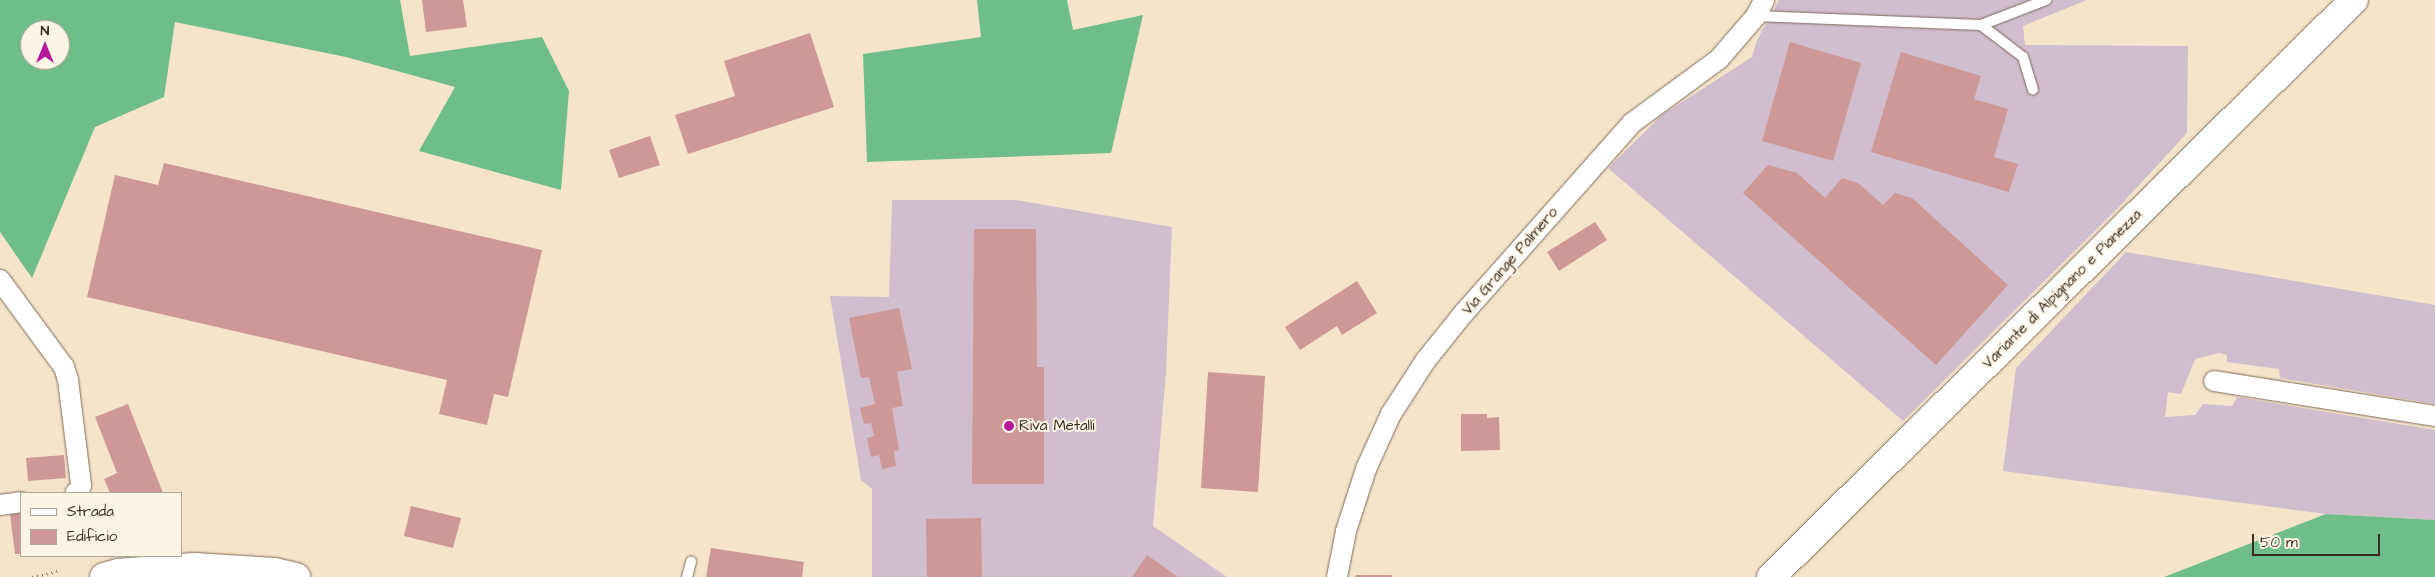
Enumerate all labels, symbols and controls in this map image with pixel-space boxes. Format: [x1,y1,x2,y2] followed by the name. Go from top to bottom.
[20,20,70,70] north arrow
[41,21,49,41] text: N
[1458,203,1562,319] street label: Via Grange Palmero
[1979,206,2145,372] street label: Variante di Alpignano e Pianezza
[1019,417,1095,435] place label: Riva Metalli
[1003,420,1015,432] marker: Riva Metalli
[20,492,182,557] legend
[67,501,114,522] text: Strada
[2255,524,2382,556] scale bar
[67,526,117,547] text: Edificio
[2260,532,2298,553] text: 50 m

